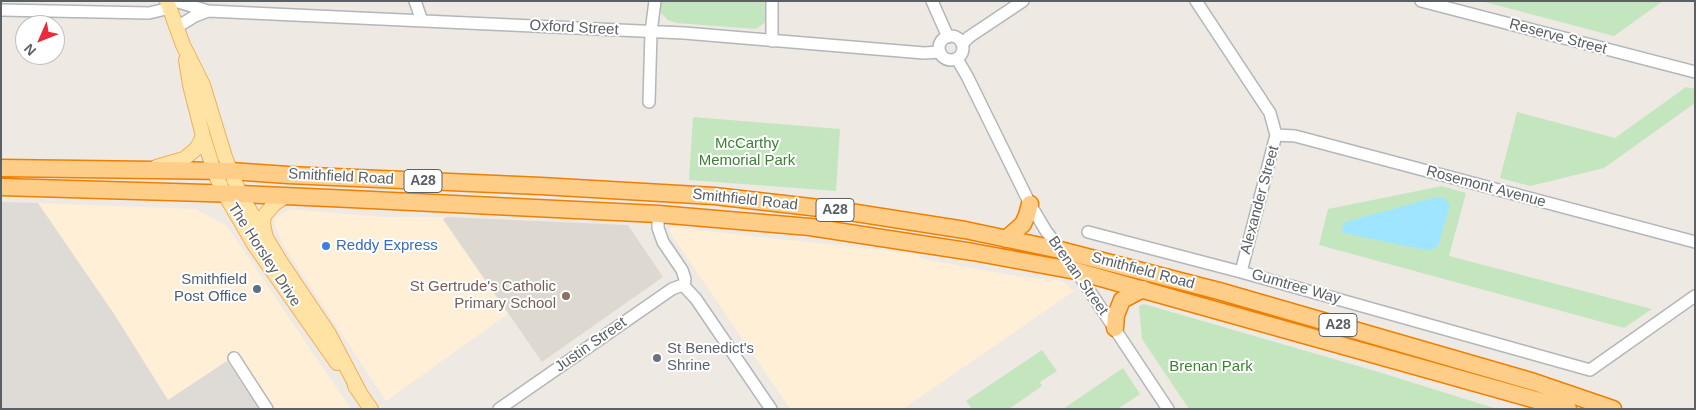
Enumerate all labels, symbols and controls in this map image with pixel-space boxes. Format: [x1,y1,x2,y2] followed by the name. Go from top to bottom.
[15,15,65,65] north arrow
[1507,15,1609,59] street label: Reserve Street
[529,17,619,39] street label: Oxford Street
[21,41,39,59] text: N
[699,135,795,170] park label: McCarthy Memorial Park
[1237,144,1283,256] street label: Alexander Street
[1424,162,1548,212] street label: Rosemont Avenue
[288,165,394,189] street label: Smithfield Road
[404,170,442,192] road number: A28
[691,186,799,214] street label: Smithfield Road
[816,198,854,222] road number: A28
[224,200,304,310] street label: The Horsley Drive
[1044,233,1112,319] street label: Brenan Street
[336,237,438,255] place label: Reddy Express
[320,240,332,252] marker: Reddy Express
[1090,249,1196,293] street label: Smithfield Road
[1249,266,1343,308] street label: Gumtree Way
[174,271,247,306] place label: Smithfield Post Office
[410,278,556,313] place label: St Gertrude's Catholic Primary School
[251,283,263,295] marker: Smithfield Post Office
[560,290,572,302] marker: St Gertrude's Catholic Primary School
[552,314,630,376] street label: Justin Street
[1319,314,1357,336] road number: A28
[667,340,754,375] place label: St Benedict's Shrine
[651,352,663,364] marker: St Benedict's Shrine
[1169,358,1253,376] park label: Brenan Park

